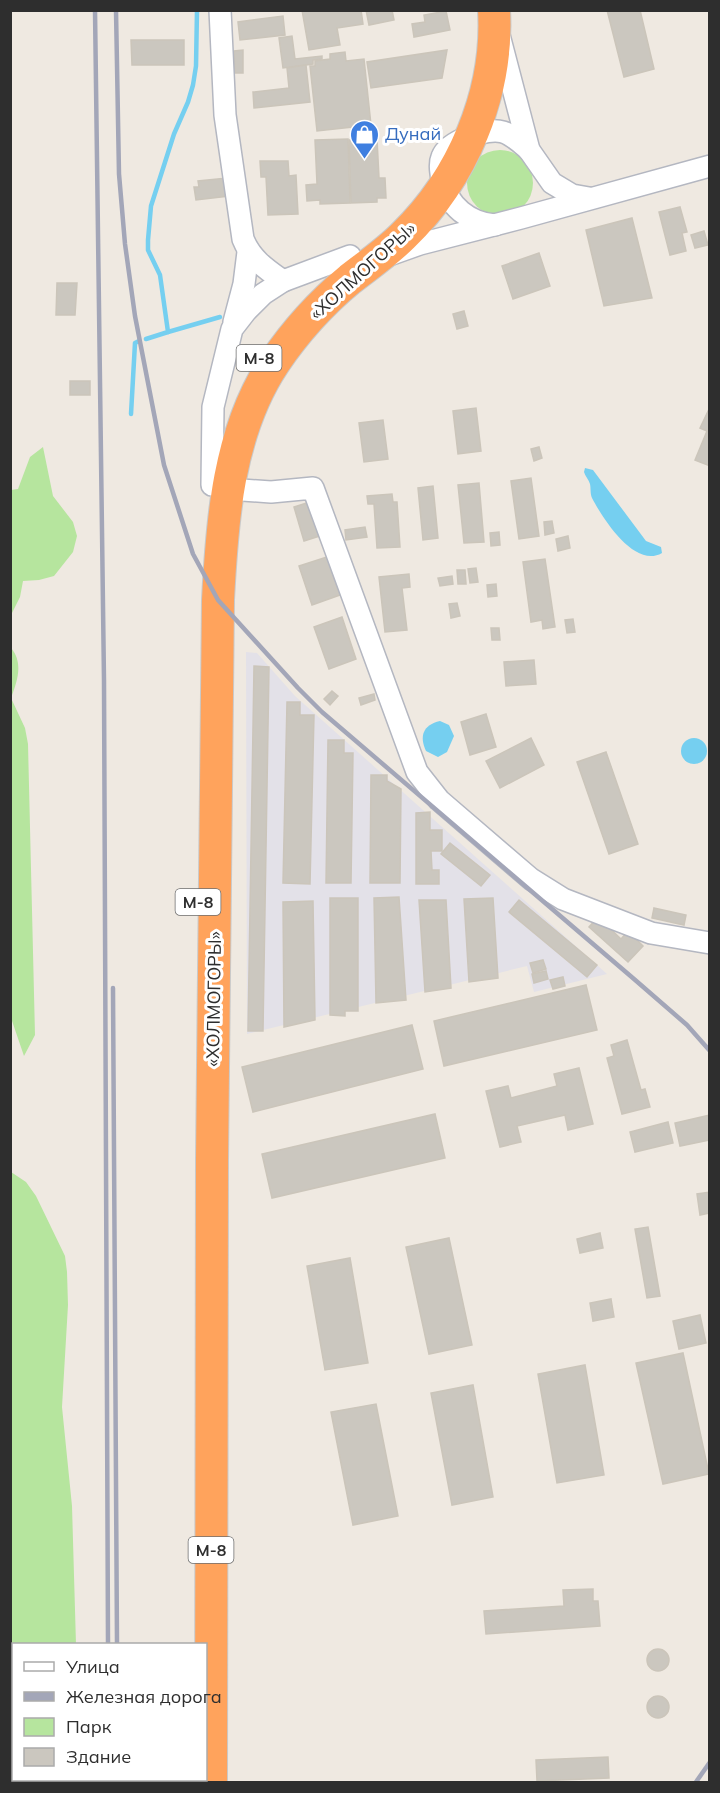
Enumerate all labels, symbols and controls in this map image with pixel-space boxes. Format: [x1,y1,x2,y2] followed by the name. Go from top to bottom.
[348,118,380,160] shop icon: Дунай
[385,122,441,145] place label: Дунай
[305,217,421,324] street label: «ХОЛМОГОРЫ»
[236,345,282,371] road number: М-8
[176,889,220,915] road number: М-8
[201,931,226,1067] street label: «ХОЛМОГОРЫ»
[188,1537,234,1563] road number: М-8
[12,1643,207,1781] legend
[65,1655,120,1678] text: Улица
[66,1685,222,1708] text: Железная дорога
[66,1715,112,1738] text: Парк
[66,1745,131,1768] text: Здание

